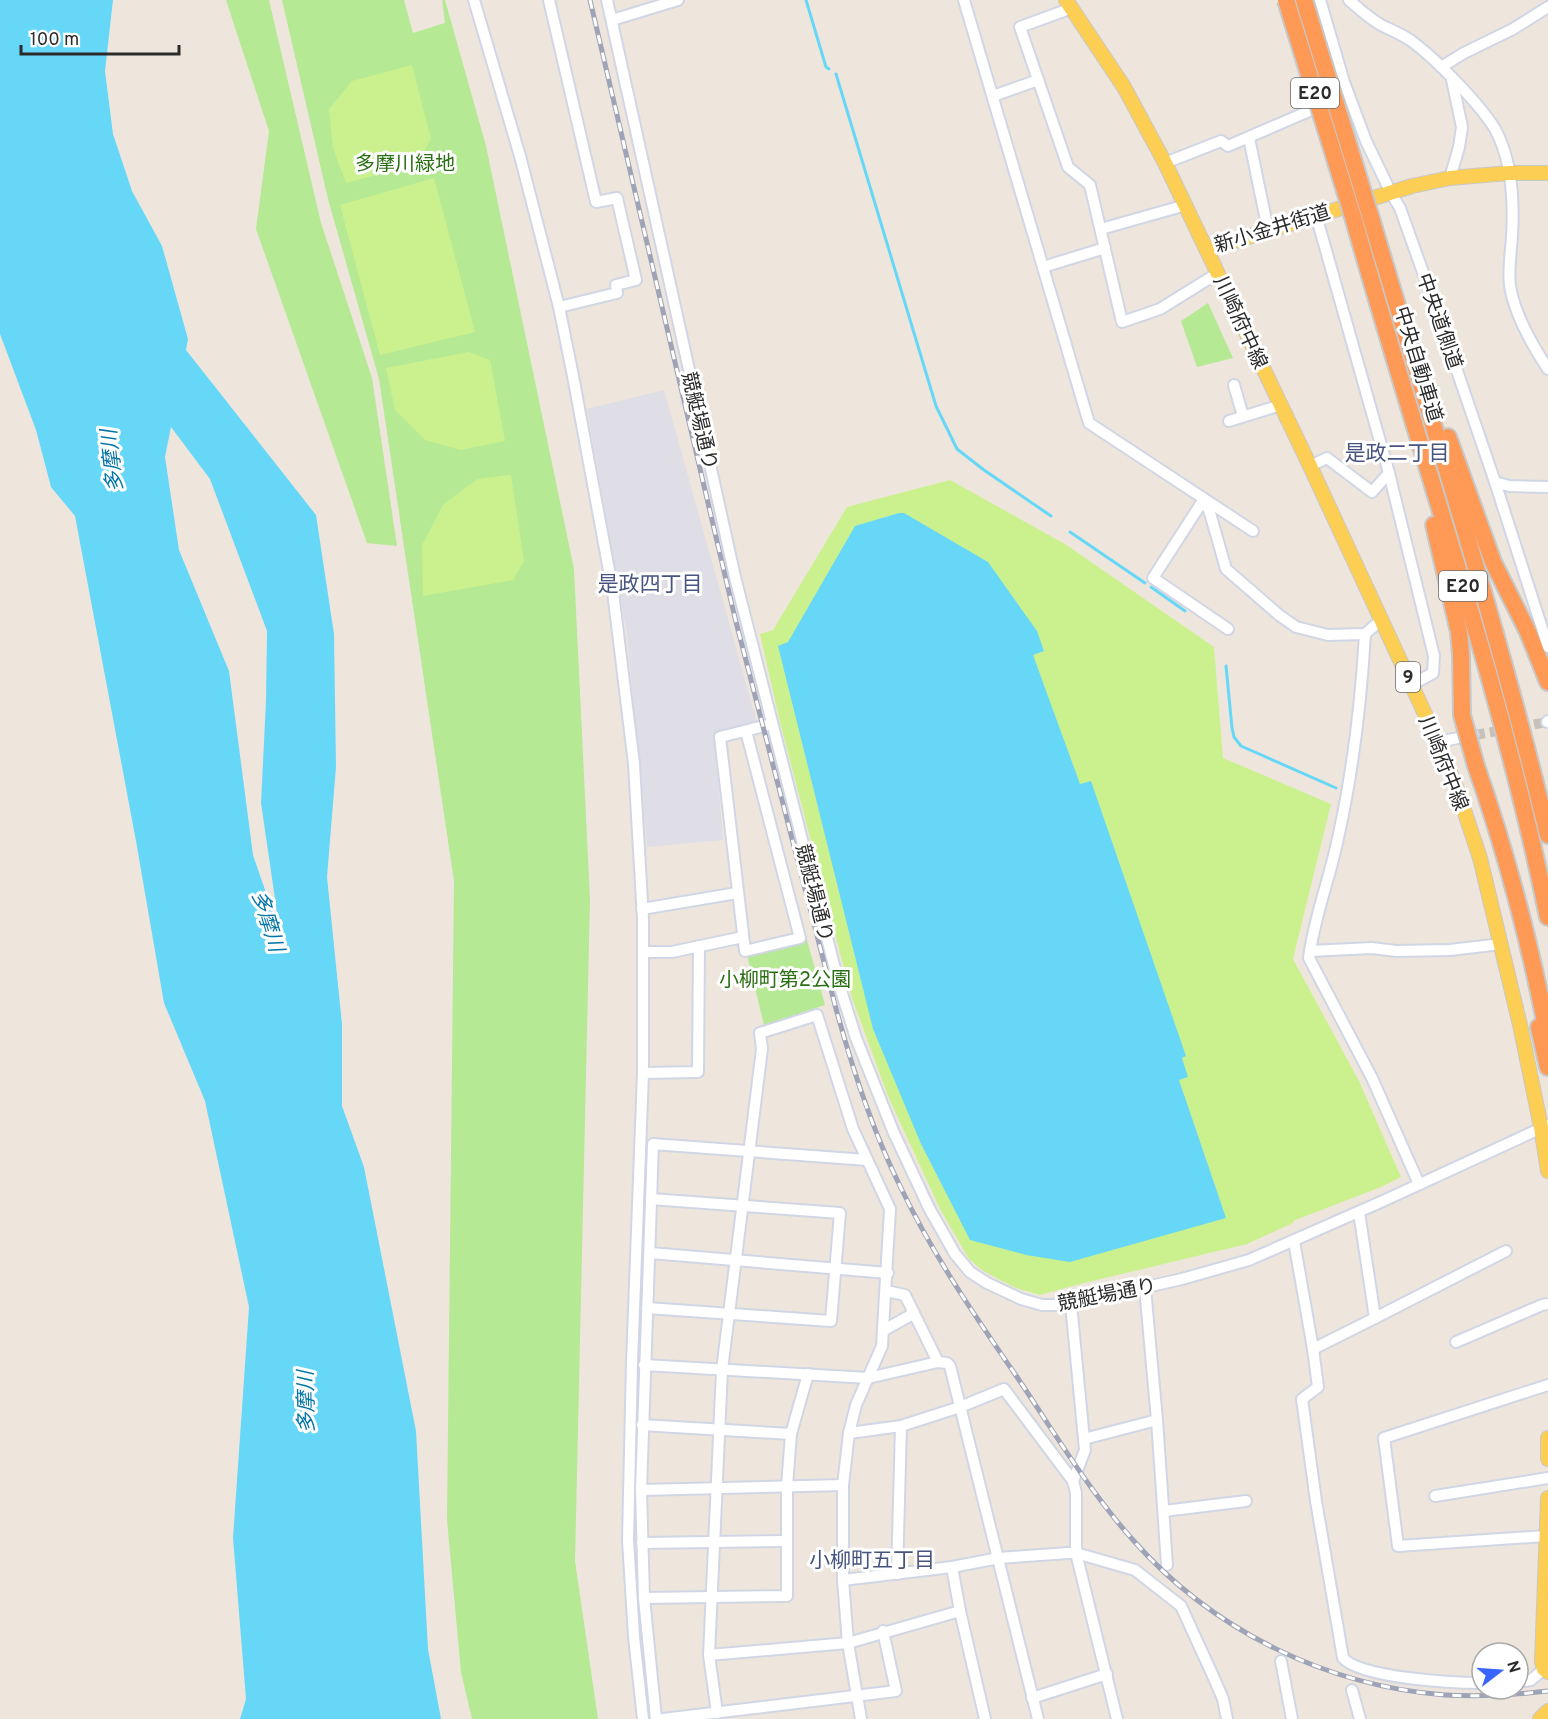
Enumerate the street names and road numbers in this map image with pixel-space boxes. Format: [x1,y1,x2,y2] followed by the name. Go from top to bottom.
[1291,78,1339,108] road number: E20
[1211,200,1334,260] street label: 新小金井街道
[1410,270,1467,373] street label: 中央道側道
[1206,272,1272,374] street label: 川崎府中線
[1387,303,1447,426] street label: 中央自動車道
[674,370,722,473] street label: 競艇場通り
[1439,571,1487,601] road number: E20
[1396,662,1420,692] road number: 9
[1411,713,1473,815] street label: 川崎府中線
[788,842,838,945] street label: 競艇場通り
[1056,1274,1159,1318] street label: 競艇場通り

